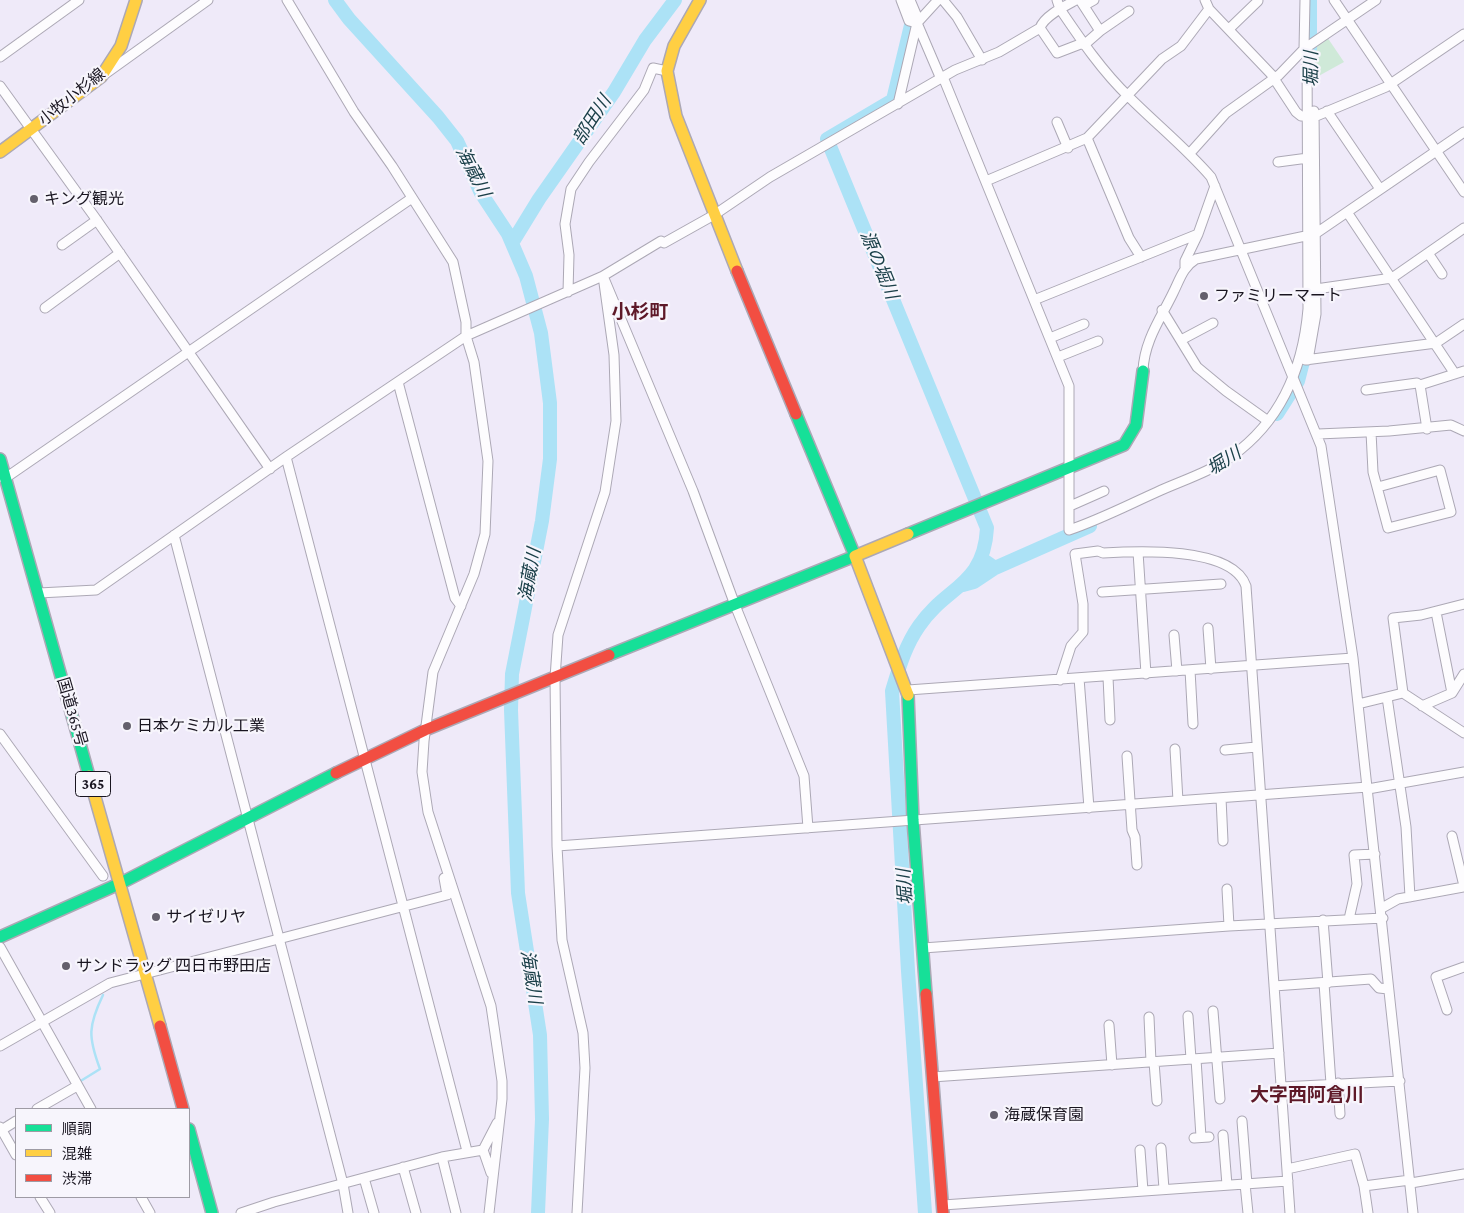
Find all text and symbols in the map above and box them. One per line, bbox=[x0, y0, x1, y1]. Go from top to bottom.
water label: 堀川 bbox=[1300, 51, 1322, 87]
street label: 小牧小杉線 bbox=[35, 64, 109, 130]
water label: 部田川 bbox=[568, 91, 616, 149]
water label: 海蔵川 bbox=[451, 143, 495, 201]
place label: キング観光 bbox=[44, 189, 124, 209]
marker: キング観光 bbox=[28, 193, 40, 205]
water label: 源の堀川 bbox=[856, 228, 902, 302]
place label: ファミリーマート bbox=[1214, 286, 1342, 306]
marker: ファミリーマート bbox=[1198, 290, 1210, 302]
district label: 小杉町 bbox=[612, 301, 668, 323]
water label: 堀川 bbox=[1203, 442, 1245, 480]
water label: 海蔵川 bbox=[515, 547, 545, 603]
street label: 国道365号 bbox=[53, 675, 91, 749]
place label: 日本ケミカル工業 bbox=[137, 716, 265, 736]
marker: 日本ケミカル工業 bbox=[121, 720, 133, 732]
road number: 365 bbox=[76, 772, 110, 796]
water label: 堀川 bbox=[893, 868, 917, 906]
place label: サイゼリヤ bbox=[166, 907, 246, 927]
marker: サイゼリヤ bbox=[150, 911, 162, 923]
water label: 海蔵川 bbox=[516, 949, 546, 1005]
place label: サンドラッグ 四日市野田店 bbox=[76, 956, 271, 976]
marker: サンドラッグ 四日市野田店 bbox=[60, 960, 72, 972]
district label: 大字西阿倉川 bbox=[1250, 1084, 1364, 1106]
place label: 海蔵保育園 bbox=[1004, 1105, 1084, 1125]
legend bbox=[15, 1108, 190, 1198]
marker: 海蔵保育園 bbox=[988, 1109, 1000, 1121]
text: 順調 bbox=[62, 1121, 92, 1137]
text: 混雑 bbox=[62, 1146, 92, 1162]
text: 渋滞 bbox=[62, 1171, 92, 1187]

